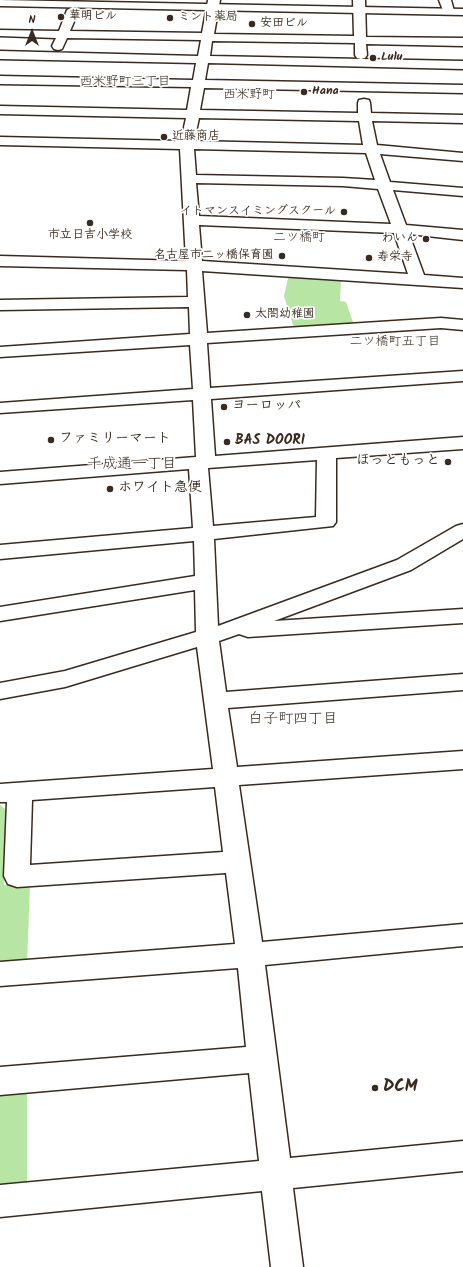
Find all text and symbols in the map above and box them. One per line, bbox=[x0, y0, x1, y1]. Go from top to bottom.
place label: 華明ビル bbox=[69, 10, 117, 24]
text: N bbox=[29, 11, 35, 29]
place label: ミント薬局 bbox=[178, 11, 238, 25]
north arrow bbox=[12, 12, 52, 52]
marker: 華明ビル bbox=[56, 12, 66, 22]
marker: ミント薬局 bbox=[165, 13, 175, 23]
place label: 安田ビル bbox=[260, 17, 308, 31]
marker: 安田ビル bbox=[247, 19, 257, 29]
place label: Lulu bbox=[381, 51, 402, 65]
marker: Lulu bbox=[368, 53, 378, 63]
district label: 西米野町三丁目 bbox=[80, 75, 170, 91]
place label: Hana bbox=[312, 85, 339, 99]
marker: Hana bbox=[299, 87, 309, 97]
district label: 西米野町 bbox=[223, 88, 275, 104]
place label: 近藤商店 bbox=[172, 130, 220, 144]
marker: 近藤商店 bbox=[159, 132, 169, 142]
place label: イトマンスイミングスクール bbox=[180, 205, 336, 219]
marker: イトマンスイミングスクール bbox=[339, 207, 349, 217]
marker: 市立日吉小学校 bbox=[85, 218, 95, 228]
place label: 市立日吉小学校 bbox=[48, 229, 132, 243]
district label: 二ツ橋町 bbox=[273, 231, 325, 247]
place label: わいん bbox=[382, 232, 418, 246]
marker: わいん bbox=[421, 234, 431, 244]
place label: 名古屋市二ッ橋保育園 bbox=[154, 249, 274, 263]
marker: 名古屋市二ッ橋保育園 bbox=[277, 251, 287, 261]
place label: 寿栄寺 bbox=[377, 251, 413, 265]
marker: 寿栄寺 bbox=[364, 253, 374, 263]
place label: 太閤幼稚園 bbox=[255, 308, 315, 322]
marker: 太閤幼稚園 bbox=[242, 310, 252, 320]
district label: 二ツ橋町五丁目 bbox=[350, 335, 440, 351]
place label: ヨーロッパ bbox=[232, 399, 301, 415]
marker: ヨーロッパ bbox=[219, 402, 229, 412]
place label: ファミリーマート bbox=[59, 432, 171, 448]
place label: BAS DOORI bbox=[235, 434, 305, 450]
marker: ファミリーマート bbox=[46, 435, 56, 445]
marker: BAS DOORI bbox=[222, 437, 232, 447]
place label: ほっともっと bbox=[356, 454, 440, 470]
district label: 千成通一丁目 bbox=[87, 456, 177, 474]
marker: ほっともっと bbox=[443, 457, 453, 467]
place label: ホワイト急便 bbox=[118, 481, 202, 497]
marker: ホワイト急便 bbox=[105, 484, 115, 494]
district label: 白子町四丁目 bbox=[248, 711, 338, 729]
place label: DCM bbox=[383, 1078, 418, 1098]
marker: DCM bbox=[370, 1083, 380, 1093]

